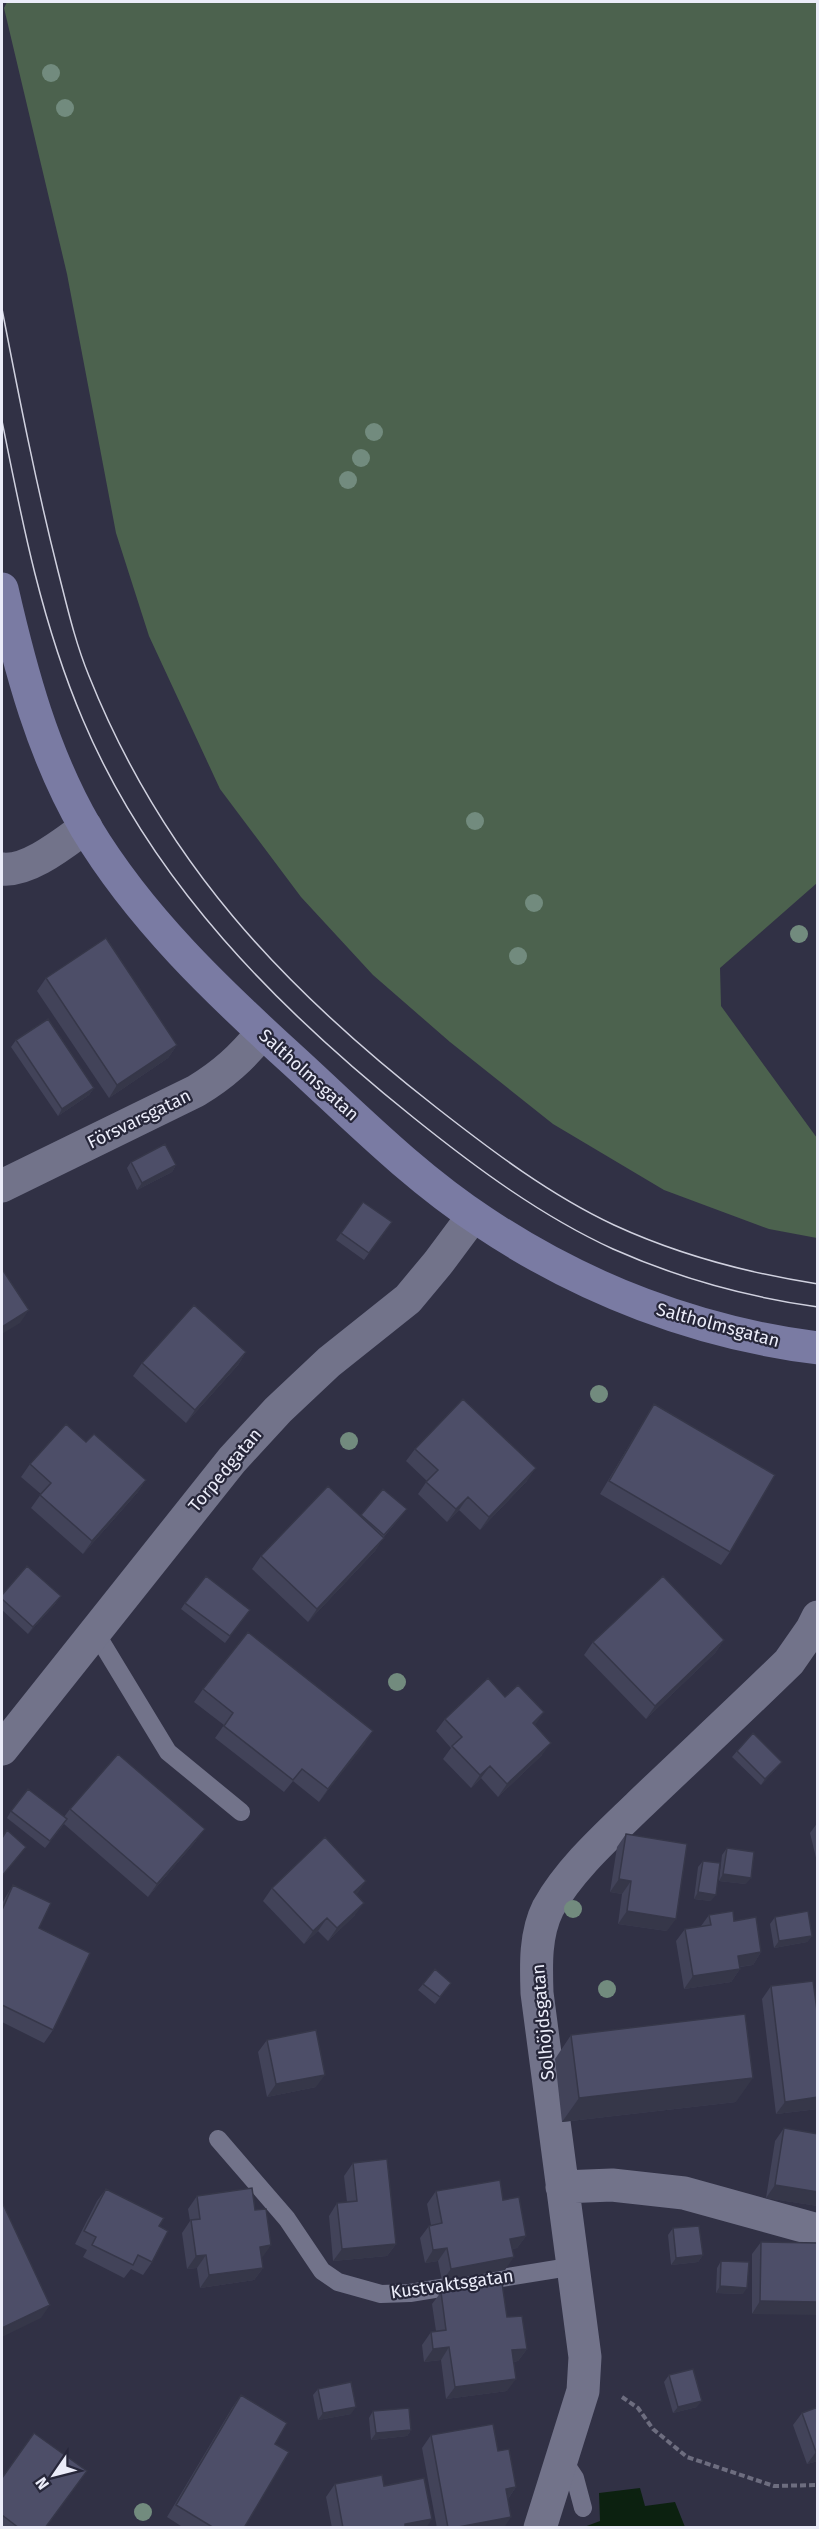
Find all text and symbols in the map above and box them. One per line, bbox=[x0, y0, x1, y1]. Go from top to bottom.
street label: Saltholmsgatan bbox=[254, 1024, 364, 1126]
street label: Försvarsgatan bbox=[84, 1084, 194, 1154]
street label: Saltholmsgatan bbox=[654, 1298, 782, 1352]
street label: Torpedgatan bbox=[184, 1424, 266, 1516]
street label: Solhöjdsgatan bbox=[527, 1963, 559, 2081]
street label: Kustvaktsgatan bbox=[389, 2264, 515, 2304]
north arrow bbox=[24, 2445, 84, 2505]
text: N bbox=[31, 2474, 53, 2493]

